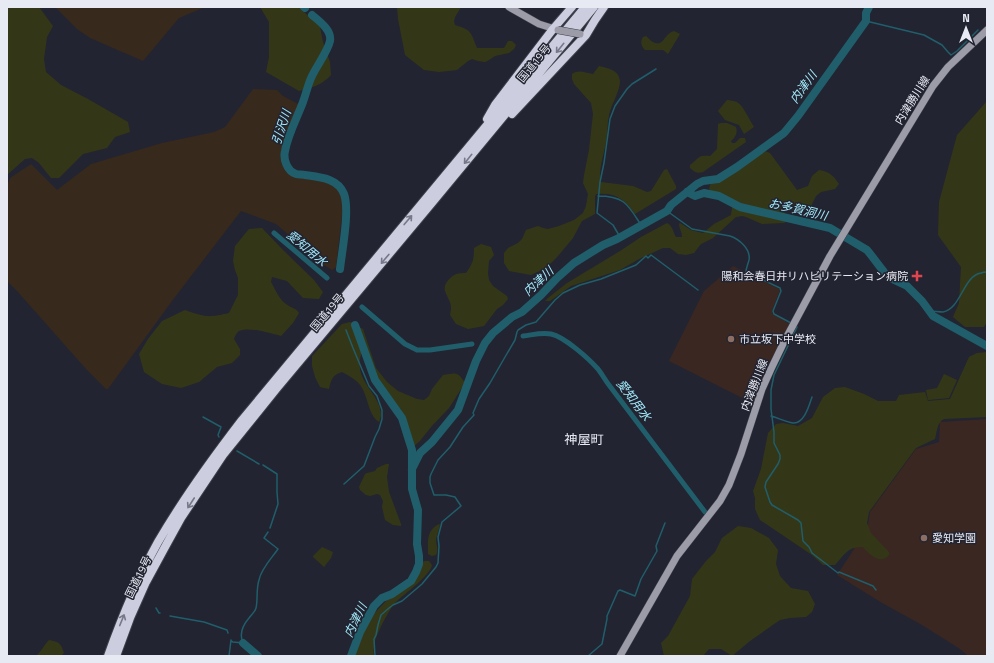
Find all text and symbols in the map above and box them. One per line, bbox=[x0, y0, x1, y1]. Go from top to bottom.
north arrow bbox=[946, 8, 986, 48]
text: N bbox=[962, 10, 970, 26]
street label: 国道19号 bbox=[514, 40, 554, 86]
one-way arrow bbox=[556, 43, 565, 53]
water label: 内津川 bbox=[785, 65, 822, 107]
street label: 内津勝川線 bbox=[891, 72, 933, 128]
water label: 引沢川 bbox=[266, 105, 296, 147]
one-way arrow bbox=[464, 154, 473, 164]
water label: お多賀洞川 bbox=[767, 193, 831, 225]
one-way arrow bbox=[404, 214, 412, 225]
water label: 愛知用水 bbox=[283, 225, 333, 272]
one-way arrow bbox=[381, 254, 390, 264]
water label: 内津川 bbox=[518, 260, 559, 300]
place label: 陽和会春日井リハビリテーション病院 bbox=[721, 268, 908, 284]
marker: 陽和会春日井リハビリテーション病院 bbox=[911, 270, 923, 282]
street label: 国道19号 bbox=[306, 289, 348, 335]
place label: 市立坂下中学校 bbox=[739, 331, 816, 347]
marker: 市立坂下中学校 bbox=[726, 334, 736, 344]
street label: 内津勝川線 bbox=[737, 356, 771, 414]
water label: 愛知用水 bbox=[612, 375, 657, 426]
district label: 神屋町 bbox=[564, 429, 604, 449]
one-way arrow bbox=[187, 497, 195, 508]
place label: 愛知学園 bbox=[932, 530, 976, 546]
marker: 愛知学園 bbox=[919, 533, 929, 543]
street label: 国道19号 bbox=[121, 553, 155, 601]
water label: 内津川 bbox=[339, 598, 372, 640]
one-way arrow bbox=[119, 614, 127, 626]

